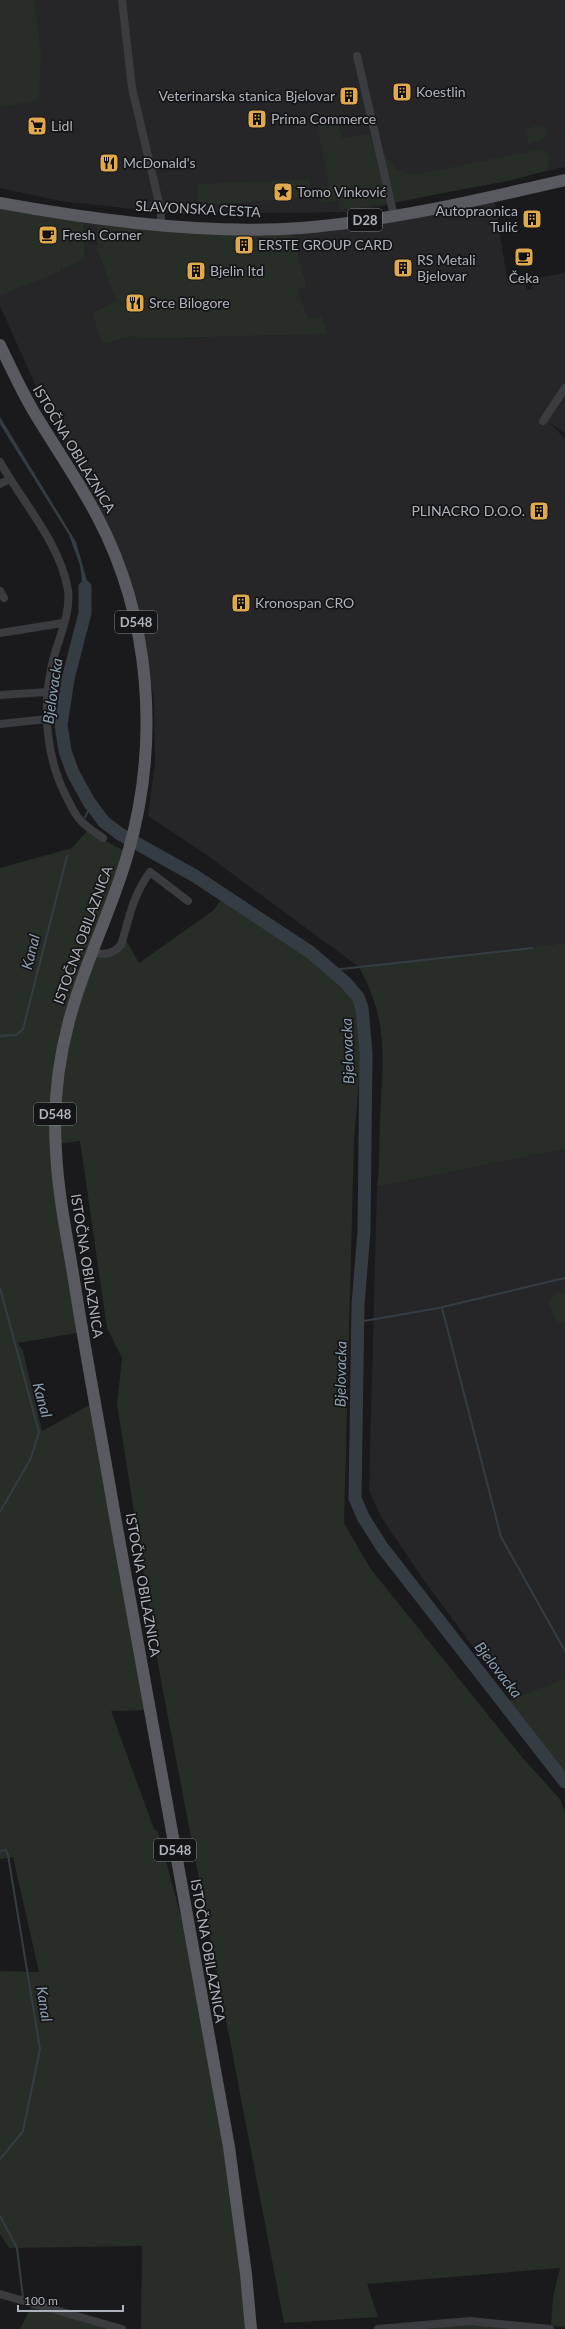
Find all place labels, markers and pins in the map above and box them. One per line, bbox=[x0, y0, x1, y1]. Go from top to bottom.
building icon: Koestlin bbox=[391, 81, 413, 103]
place label: Koestlin bbox=[416, 83, 466, 100]
building icon: Veterinarska stanica Bjelovar bbox=[338, 85, 360, 107]
place label: Veterinarska stanica Bjelovar bbox=[159, 87, 335, 104]
building icon: Prima Commerce bbox=[246, 108, 268, 130]
place label: Prima Commerce bbox=[271, 110, 376, 127]
supermarket icon: Lidl bbox=[26, 115, 48, 137]
place label: Lidl bbox=[51, 117, 73, 134]
restaurant icon: McDonald's bbox=[98, 152, 120, 174]
place label: McDonald's bbox=[123, 154, 196, 171]
place icon: Tomo Vinković bbox=[272, 181, 294, 203]
place label: Tomo Vinković bbox=[297, 183, 387, 200]
place label: Autopraonica Tulić bbox=[435, 202, 518, 235]
building icon: Autopraonica Tulić bbox=[521, 208, 543, 230]
cafe icon: Fresh Corner bbox=[37, 224, 59, 246]
place label: Fresh Corner bbox=[62, 226, 142, 243]
building icon: ERSTE GROUP CARD bbox=[233, 234, 255, 256]
place label: ERSTE GROUP CARD bbox=[258, 236, 393, 253]
cafe icon: Čeka bbox=[513, 246, 535, 268]
place label: RS Metali Bjelovar bbox=[417, 251, 476, 284]
building icon: RS Metali Bjelovar bbox=[392, 257, 414, 279]
building icon: Bjelin ltd bbox=[185, 260, 207, 282]
place label: Bjelin ltd bbox=[210, 262, 264, 279]
place label: Čeka bbox=[509, 269, 539, 286]
restaurant icon: Srce Bilogore bbox=[124, 292, 146, 314]
place label: Srce Bilogore bbox=[149, 294, 230, 311]
building icon: PLINACRO D.O.O. bbox=[528, 500, 550, 522]
place label: PLINACRO D.O.O. bbox=[411, 502, 525, 519]
building icon: Kronospan CRO bbox=[230, 592, 252, 614]
place label: Kronospan CRO bbox=[255, 594, 354, 611]

